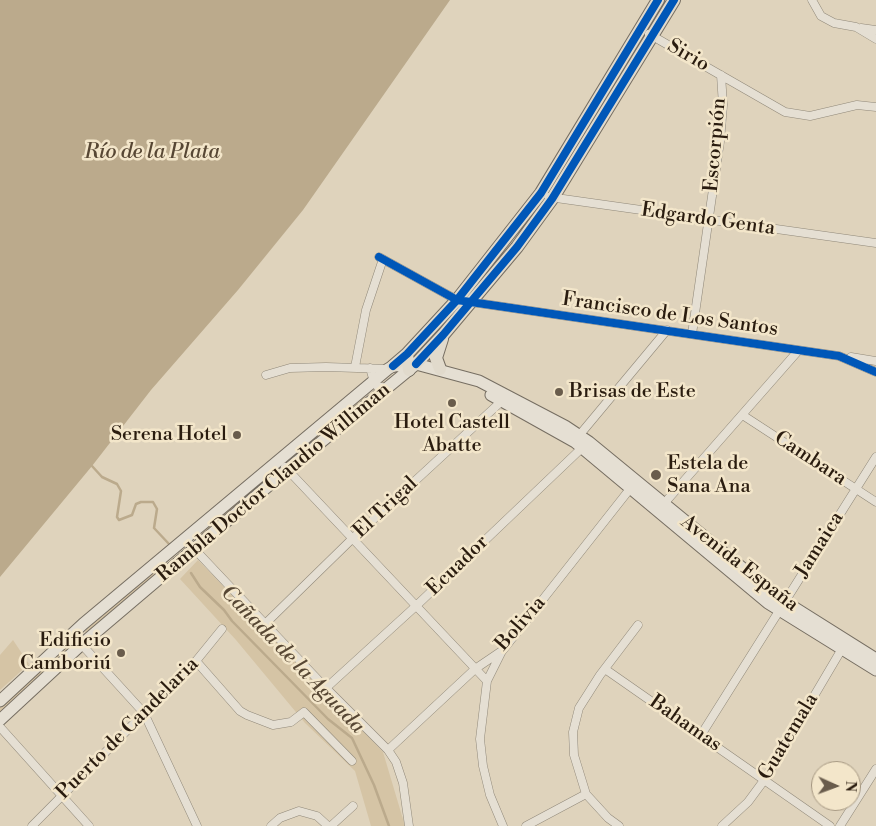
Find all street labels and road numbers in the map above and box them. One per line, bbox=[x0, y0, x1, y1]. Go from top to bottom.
street label: Sirio bbox=[663, 34, 713, 78]
street label: Escorpión bbox=[700, 97, 732, 193]
street label: Edgardo Genta bbox=[639, 199, 777, 241]
street label: Francisco de Los Santos bbox=[561, 288, 779, 342]
street label: Rambla Doctor Claudio Williman bbox=[152, 378, 396, 588]
street label: Cambara bbox=[769, 427, 851, 491]
street label: El Trigal bbox=[349, 472, 423, 544]
street label: Jamaica bbox=[790, 508, 850, 582]
street label: Avenida España bbox=[675, 511, 803, 617]
street label: Ecuador bbox=[422, 531, 494, 601]
street label: Bolivia bbox=[491, 592, 551, 656]
street label: Puerto de Candelaria bbox=[52, 653, 204, 805]
street label: Guatemala bbox=[754, 689, 824, 785]
street label: Bahamas bbox=[644, 690, 726, 758]

